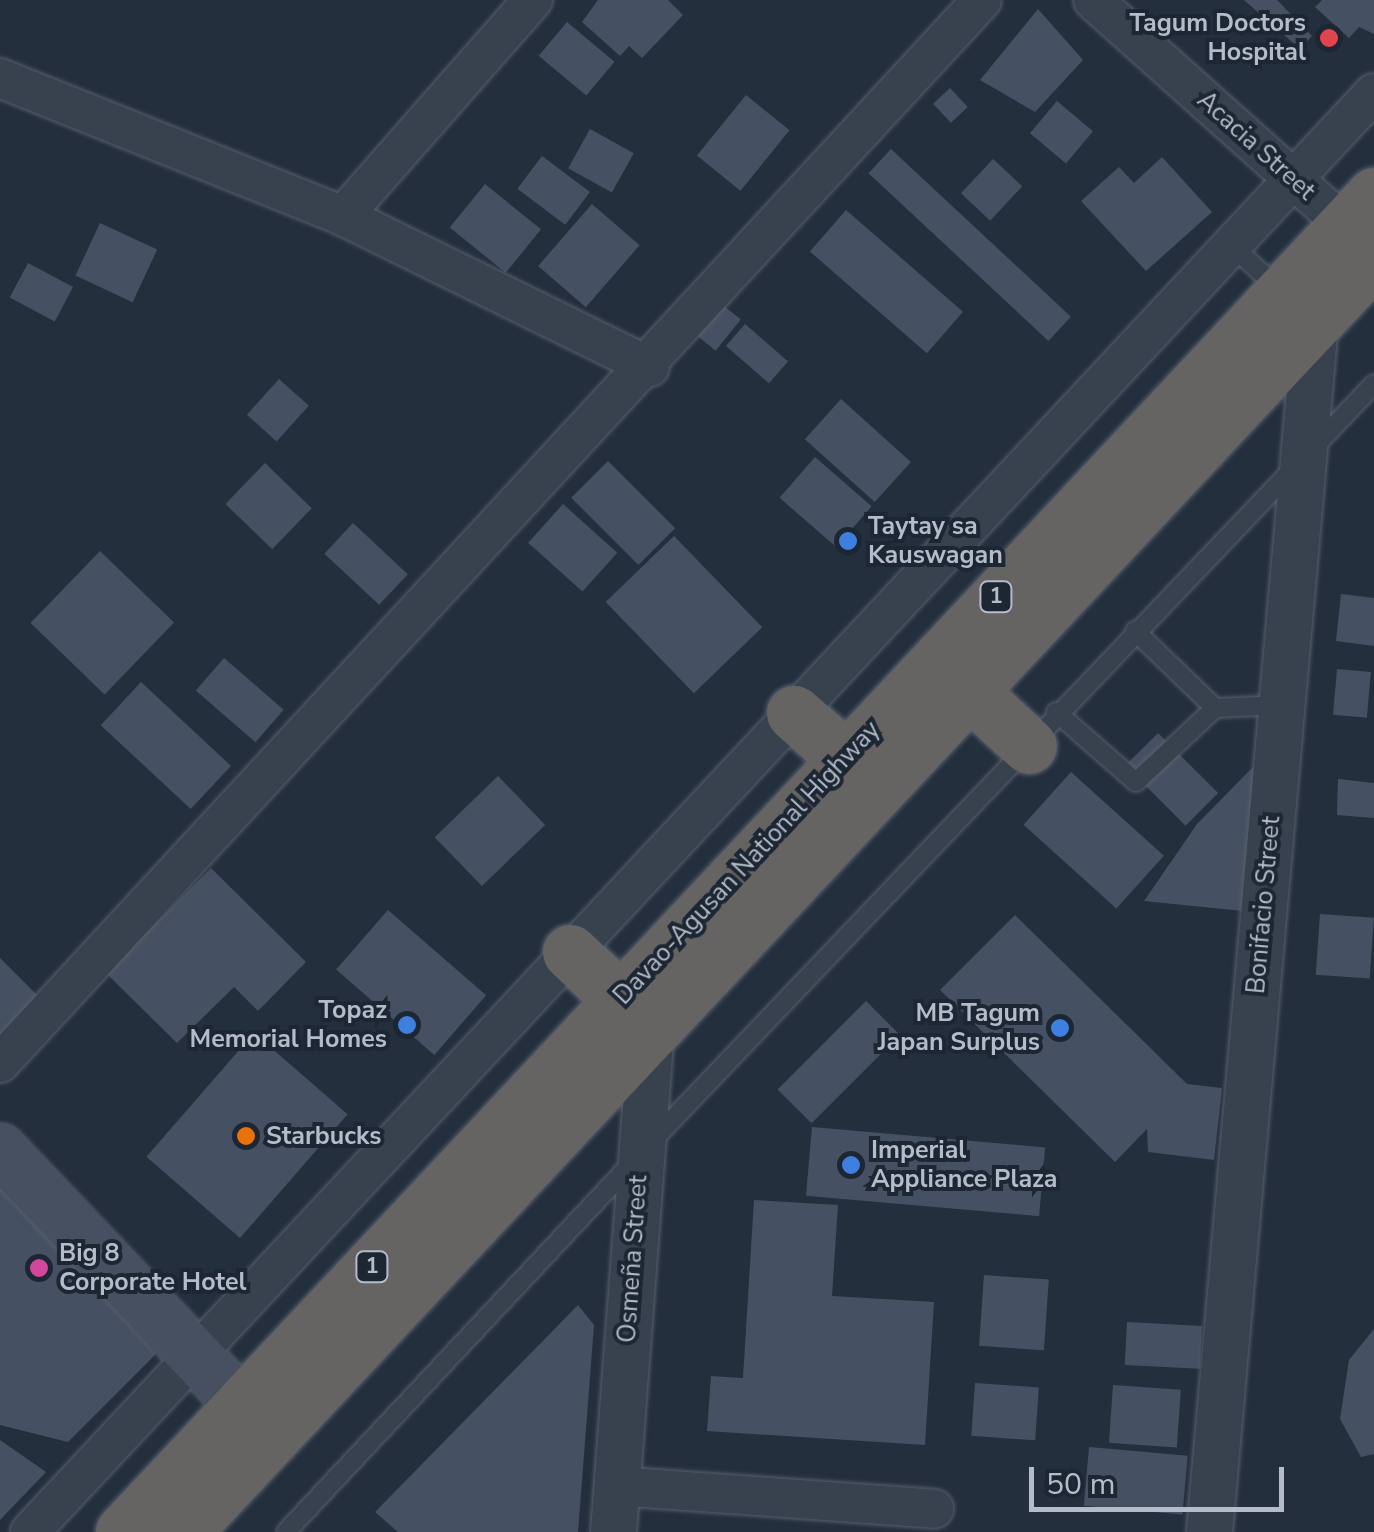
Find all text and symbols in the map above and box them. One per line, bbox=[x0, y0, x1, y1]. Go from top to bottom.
place label: Tagum Doctors Hospital bbox=[1129, 9, 1306, 68]
marker: Tagum Doctors Hospital bbox=[1316, 25, 1342, 51]
street label: Acacia Street bbox=[1191, 85, 1321, 207]
place label: Taytay sa Kauswagan bbox=[868, 512, 1003, 571]
marker: Taytay sa Kauswagan bbox=[837, 530, 859, 552]
road number: 1 bbox=[978, 580, 1014, 614]
street label: Davao-Agusan National Highway bbox=[608, 715, 886, 1011]
street label: Bonifacio Street bbox=[1241, 815, 1287, 995]
place label: Topaz Memorial Homes bbox=[189, 996, 387, 1055]
place label: MB Tagum Japan Surplus bbox=[878, 999, 1040, 1058]
marker: Topaz Memorial Homes bbox=[396, 1014, 418, 1036]
marker: MB Tagum Japan Surplus bbox=[1049, 1017, 1071, 1039]
place label: Starbucks bbox=[266, 1121, 381, 1151]
marker: Starbucks bbox=[235, 1125, 257, 1147]
place label: Imperial Appliance Plaza bbox=[871, 1136, 1057, 1195]
marker: Imperial Appliance Plaza bbox=[840, 1154, 862, 1176]
street label: Osmeña Street bbox=[612, 1174, 654, 1344]
place label: Big 8 Corporate Hotel bbox=[59, 1239, 246, 1298]
road number: 1 bbox=[354, 1250, 390, 1284]
marker: Big 8 Corporate Hotel bbox=[28, 1257, 50, 1279]
scale bar bbox=[1034, 1447, 1289, 1509]
text: 50 m bbox=[1046, 1464, 1115, 1505]

